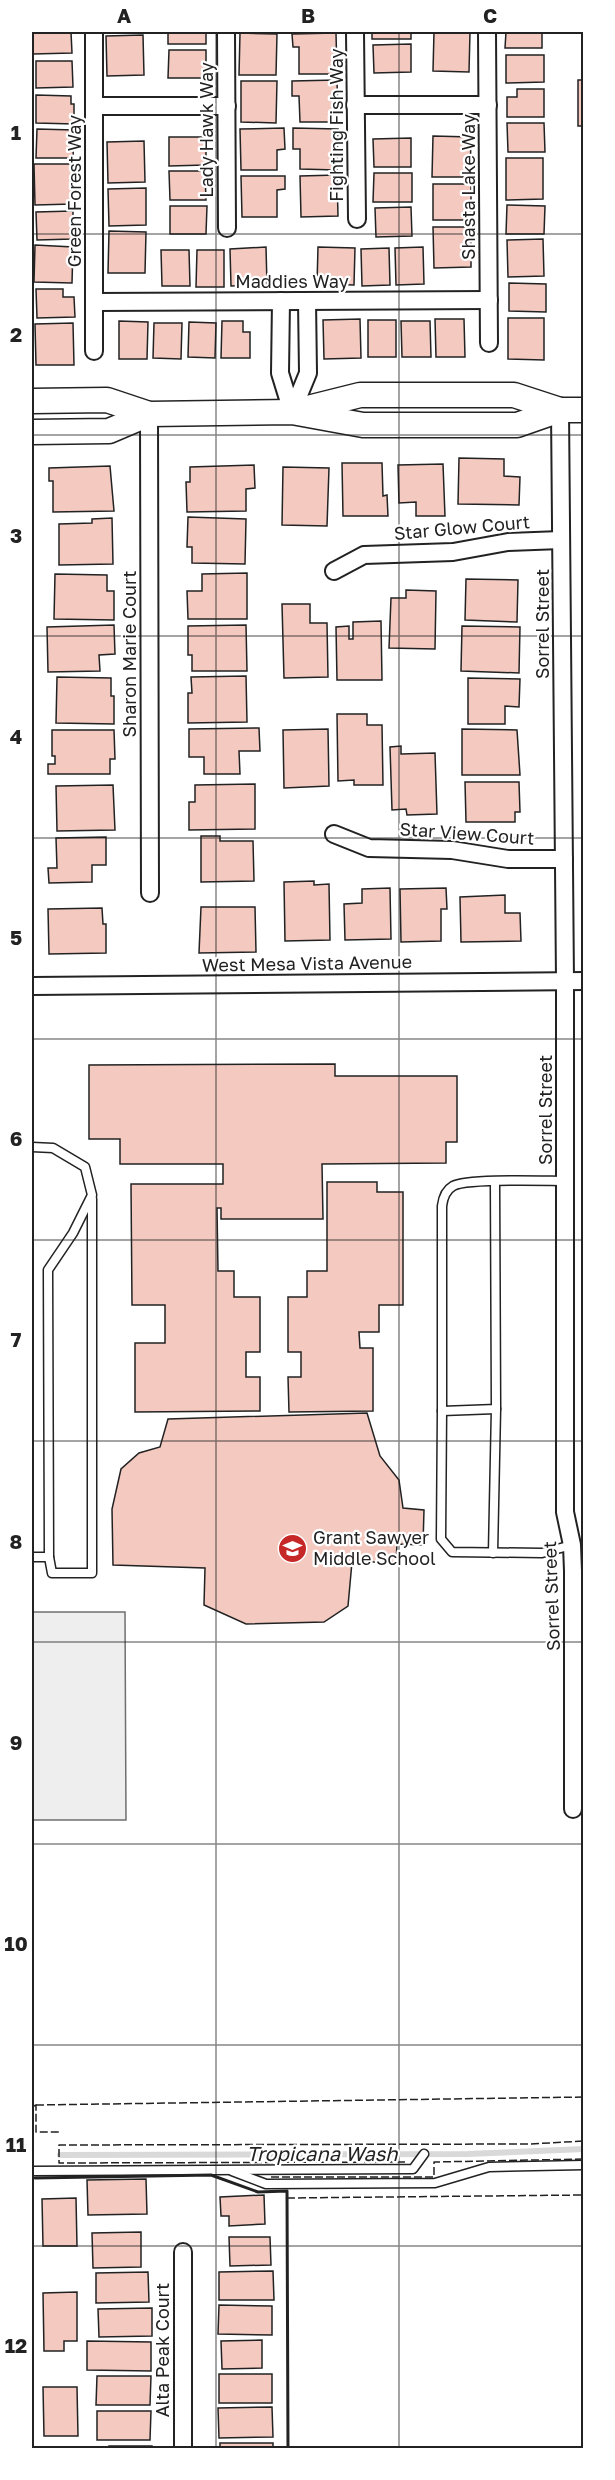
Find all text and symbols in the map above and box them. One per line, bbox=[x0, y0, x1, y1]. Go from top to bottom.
text: A bbox=[117, 3, 131, 27]
text: B bbox=[301, 3, 315, 27]
text: C bbox=[483, 3, 497, 27]
street label: Fighting Fish Way bbox=[325, 48, 347, 202]
street label: Lady Hawk Way bbox=[195, 62, 217, 198]
street label: Shasta Lake Way bbox=[457, 114, 479, 260]
street label: Green Forest Way bbox=[63, 115, 85, 267]
text: 1 bbox=[11, 120, 21, 144]
street label: Maddies Way bbox=[235, 270, 349, 292]
text: 2 bbox=[10, 322, 22, 346]
street label: Star Glow Court bbox=[393, 510, 531, 544]
text: 3 bbox=[10, 523, 22, 547]
street label: Sorrel Street bbox=[531, 569, 553, 679]
street label: Sharon Marie Court bbox=[118, 571, 140, 737]
text: 4 bbox=[10, 724, 22, 748]
street label: Star View Court bbox=[399, 817, 535, 849]
text: 5 bbox=[10, 925, 22, 949]
street label: West Mesa Vista Avenue bbox=[202, 950, 412, 976]
street label: Sorrel Street bbox=[534, 1055, 556, 1165]
text: 6 bbox=[10, 1126, 22, 1150]
text: 7 bbox=[11, 1327, 22, 1351]
place label: Grant Sawyer Middle School bbox=[313, 1526, 436, 1569]
text: 8 bbox=[10, 1529, 22, 1553]
school or university icon: Grant Sawyer Middle School bbox=[276, 1532, 308, 1564]
street label: Sorrel Street bbox=[538, 1541, 564, 1651]
text: 9 bbox=[10, 1730, 22, 1754]
text: 10 bbox=[4, 1931, 28, 1955]
text: 11 bbox=[6, 2132, 26, 2156]
water label: Tropicana Wash bbox=[246, 2141, 398, 2165]
street label: Alta Peak Court bbox=[151, 2283, 173, 2417]
text: 12 bbox=[5, 2333, 27, 2357]

